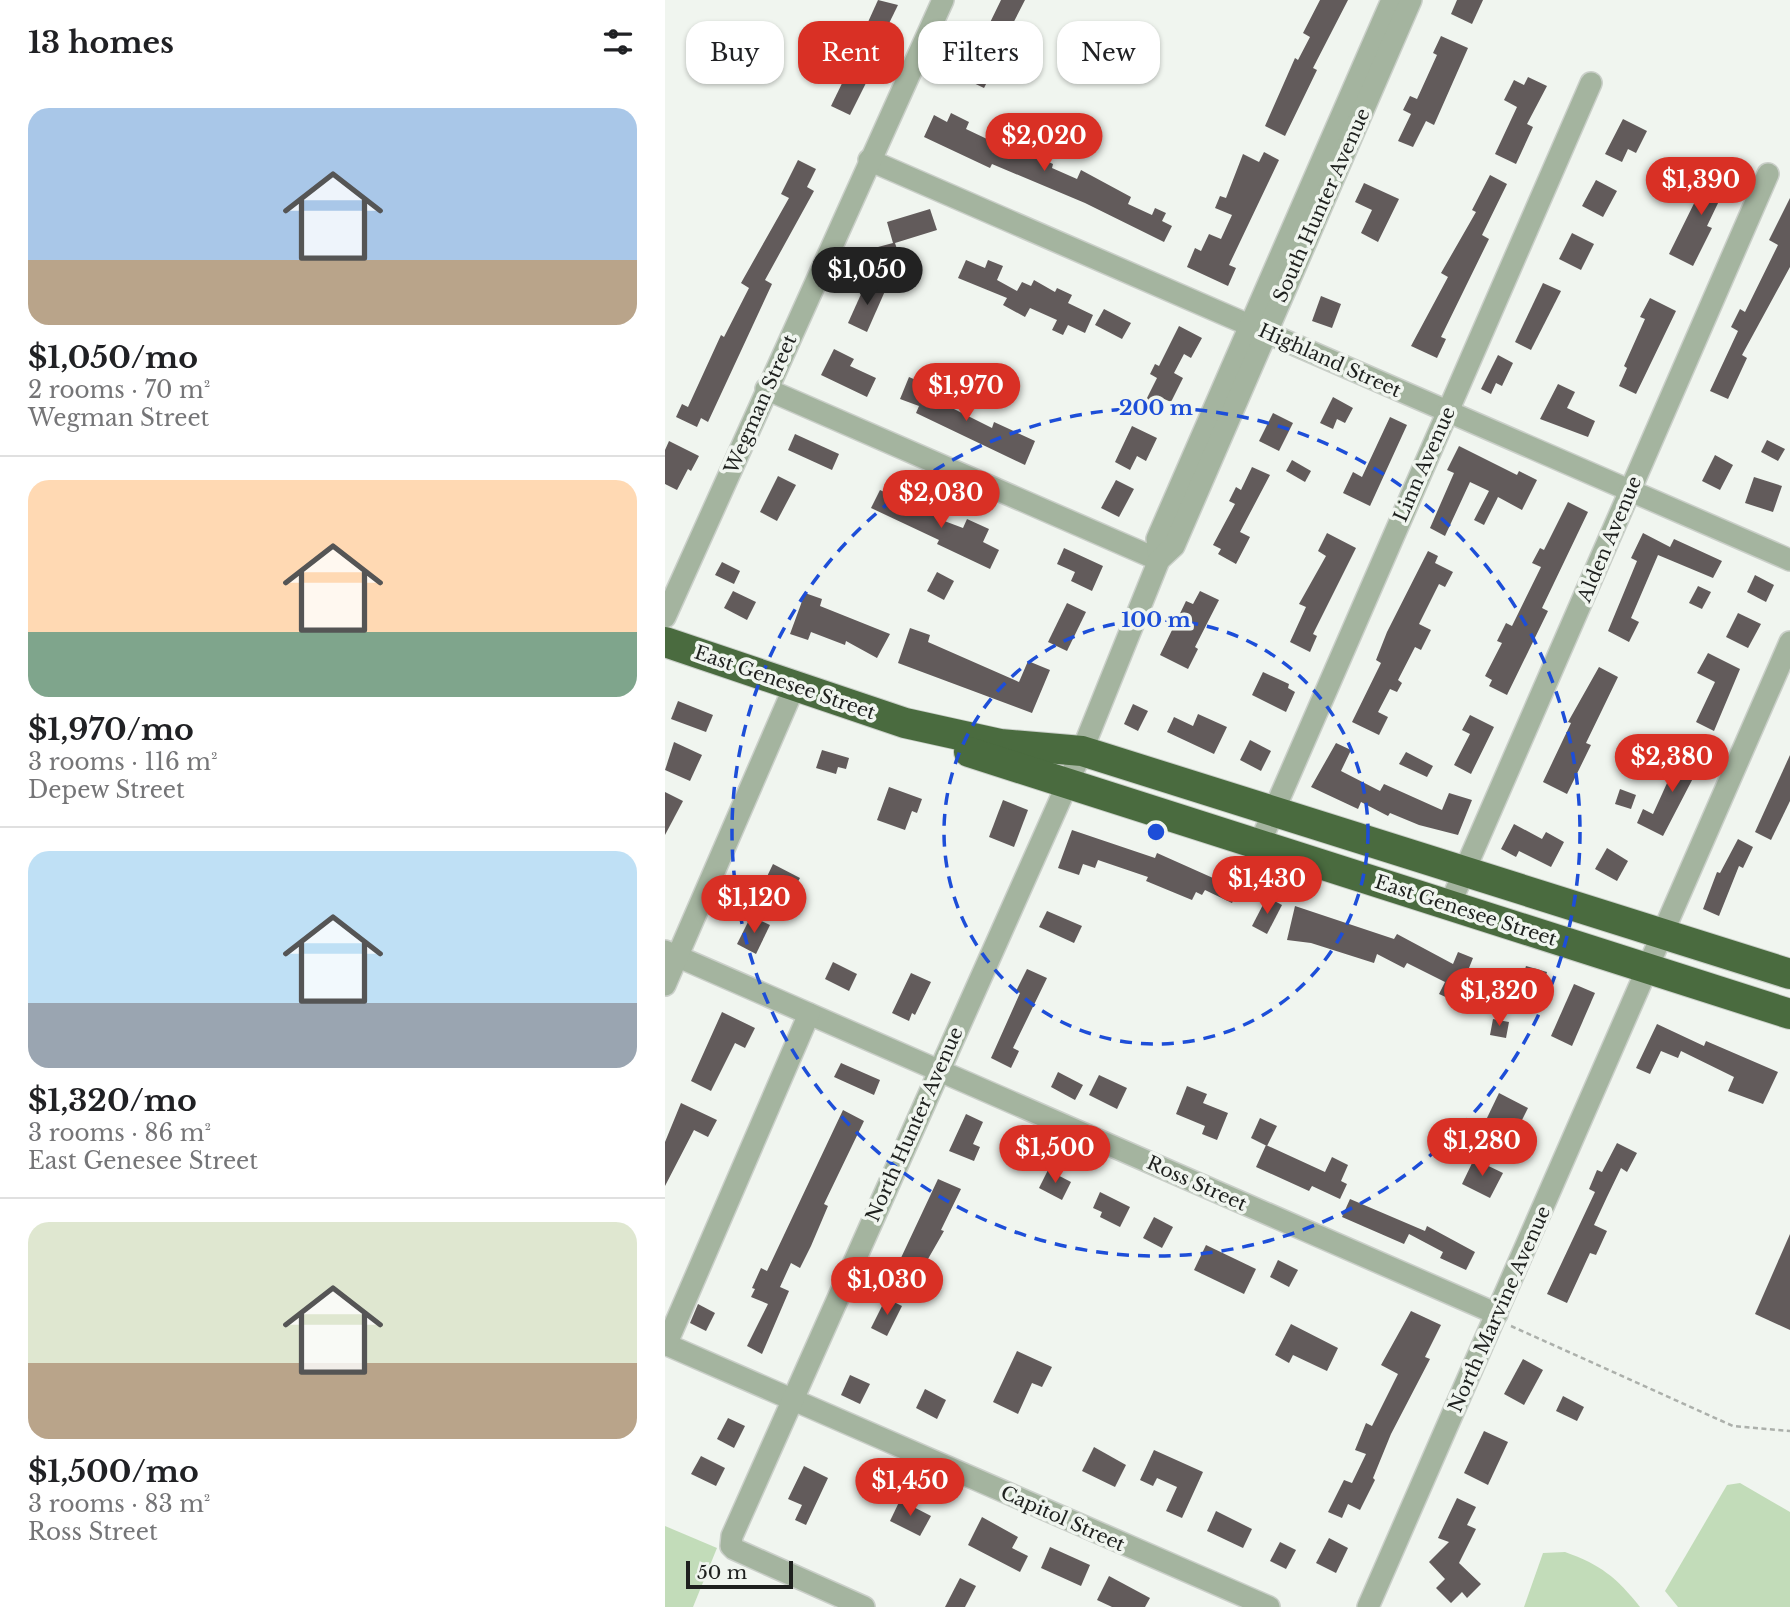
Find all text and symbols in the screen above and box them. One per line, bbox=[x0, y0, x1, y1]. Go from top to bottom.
chip: Buy bbox=[686, 21, 784, 84]
chip: Rent bbox=[798, 21, 904, 84]
chip: Filters bbox=[918, 21, 1043, 84]
chip: New bbox=[1057, 21, 1160, 84]
icon: filters bbox=[599, 23, 637, 61]
text: 13 homes bbox=[28, 24, 174, 61]
street label: South Hunter Avenue bbox=[1268, 105, 1375, 306]
pin: $2,020 bbox=[987, 114, 1101, 173]
text: $2,020 bbox=[1001, 122, 1087, 150]
icon: home bbox=[270, 153, 396, 279]
pin: $1,390 bbox=[1644, 158, 1758, 217]
text: $1,390 bbox=[1662, 166, 1740, 194]
pin: $1,050 bbox=[810, 247, 924, 307]
text: $1,050 bbox=[828, 256, 906, 284]
street label: Highland Street bbox=[1255, 319, 1405, 403]
street label: Wegman Street bbox=[719, 330, 802, 478]
text: $1,050/mo bbox=[28, 339, 198, 376]
pin: $1,970 bbox=[909, 364, 1023, 423]
text: $1,970 bbox=[928, 372, 1004, 400]
text: 2 rooms · 70 m² bbox=[28, 376, 210, 404]
text: 200 m bbox=[1119, 395, 1193, 421]
street label: Linn Avenue bbox=[1389, 403, 1460, 525]
text: Wegman Street bbox=[28, 404, 209, 432]
pin: $2,030 bbox=[884, 470, 998, 530]
street label: Alden Avenue bbox=[1572, 473, 1646, 607]
text: $2,030 bbox=[899, 479, 983, 507]
icon: home bbox=[270, 525, 396, 651]
text: 100 m bbox=[1121, 607, 1191, 633]
street label: East Genesee Street bbox=[691, 641, 879, 725]
text: $1,970/mo bbox=[28, 711, 194, 748]
pin: $2,380 bbox=[1615, 734, 1729, 794]
text: $2,380 bbox=[1631, 743, 1713, 771]
text: 3 rooms · 116 m² bbox=[28, 748, 218, 776]
text: Depew Street bbox=[28, 776, 185, 804]
centre of rings bbox=[1144, 820, 1168, 844]
pin: $1,430 bbox=[1210, 856, 1324, 916]
text: $1,430 bbox=[1228, 865, 1306, 893]
street label: East Genesee Street bbox=[1372, 870, 1561, 951]
pin: $1,120 bbox=[697, 876, 811, 935]
text: $1,120 bbox=[717, 884, 791, 912]
icon: home bbox=[270, 896, 396, 1022]
pin: $1,320 bbox=[1442, 968, 1556, 1028]
text: $1,320 bbox=[1460, 977, 1538, 1005]
street label: North Hunter Avenue bbox=[861, 1023, 968, 1225]
text: $1,320/mo bbox=[28, 1082, 197, 1119]
pin: $1,280 bbox=[1425, 1118, 1539, 1178]
text: 3 rooms · 86 m² bbox=[28, 1119, 211, 1147]
pin: $1,500 bbox=[998, 1126, 1112, 1185]
text: $1,280 bbox=[1443, 1127, 1521, 1155]
text: $1,500 bbox=[1015, 1134, 1095, 1162]
text: East Genesee Street bbox=[28, 1147, 258, 1175]
street label: Ross Street bbox=[1143, 1151, 1251, 1216]
street label: North Marvine Avenue bbox=[1444, 1203, 1555, 1416]
pin: $1,030 bbox=[830, 1258, 944, 1317]
text: $1,030 bbox=[847, 1266, 927, 1294]
icon: home bbox=[270, 1267, 396, 1393]
text: $1,500/mo bbox=[28, 1453, 199, 1490]
pin: $1,450 bbox=[853, 1458, 967, 1518]
text: $1,450 bbox=[871, 1467, 949, 1495]
street label: Capitol Street bbox=[997, 1481, 1129, 1556]
text: 3 rooms · 83 m² bbox=[28, 1490, 210, 1518]
text: Ross Street bbox=[28, 1518, 158, 1546]
scale bar bbox=[686, 1558, 793, 1590]
text: 50 m bbox=[697, 1561, 747, 1584]

